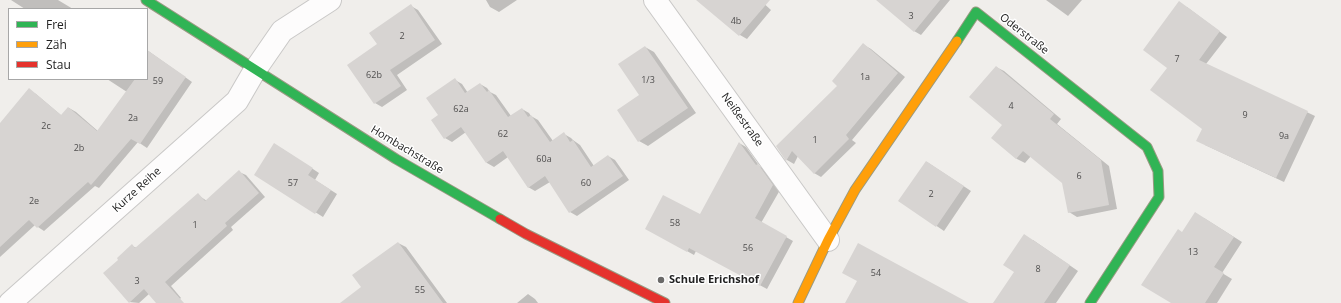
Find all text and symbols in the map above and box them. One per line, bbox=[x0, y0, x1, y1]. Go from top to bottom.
legend bbox=[8, 8, 148, 80]
house number: 3 bbox=[908, 11, 914, 21]
street label: Oderstraße bbox=[997, 11, 1051, 57]
text: Frei bbox=[46, 16, 67, 33]
house number: 4b bbox=[731, 16, 741, 26]
house number: 2 bbox=[399, 31, 405, 41]
text: Zäh bbox=[46, 36, 67, 53]
house number: 7 bbox=[1174, 54, 1180, 64]
text: Stau bbox=[46, 56, 71, 73]
house number: 62b bbox=[366, 70, 382, 80]
house number: 1a bbox=[860, 72, 870, 82]
house number: 1/3 bbox=[641, 75, 655, 85]
house number: 59 bbox=[153, 76, 163, 86]
street label: Neißestraße bbox=[718, 91, 766, 149]
house number: 4 bbox=[1008, 101, 1014, 111]
house number: 62a bbox=[453, 104, 469, 114]
house number: 9 bbox=[1242, 110, 1248, 120]
house number: 2a bbox=[128, 113, 138, 123]
house number: 2c bbox=[41, 121, 51, 131]
street label: Hombachstraße bbox=[368, 123, 446, 177]
house number: 62 bbox=[498, 129, 508, 139]
house number: 9a bbox=[1279, 131, 1289, 141]
house number: 1 bbox=[812, 135, 818, 145]
house number: 2b bbox=[74, 143, 84, 153]
house number: 60a bbox=[536, 154, 552, 164]
street label: Kurze Reihe bbox=[110, 165, 164, 215]
house number: 6 bbox=[1076, 171, 1082, 181]
house number: 57 bbox=[288, 178, 298, 188]
house number: 60 bbox=[581, 178, 591, 188]
house number: 2 bbox=[928, 189, 934, 199]
house number: 2e bbox=[29, 196, 39, 206]
house number: 58 bbox=[670, 218, 680, 228]
house number: 1 bbox=[192, 220, 198, 230]
house number: 56 bbox=[743, 243, 753, 253]
house number: 13 bbox=[1188, 247, 1198, 257]
house number: 8 bbox=[1035, 264, 1041, 274]
house number: 54 bbox=[871, 268, 881, 278]
place label: Schule Erichshof bbox=[669, 273, 759, 287]
marker: Schule Erichshof bbox=[656, 275, 666, 285]
house number: 3 bbox=[134, 276, 140, 286]
house number: 55 bbox=[415, 285, 425, 295]

